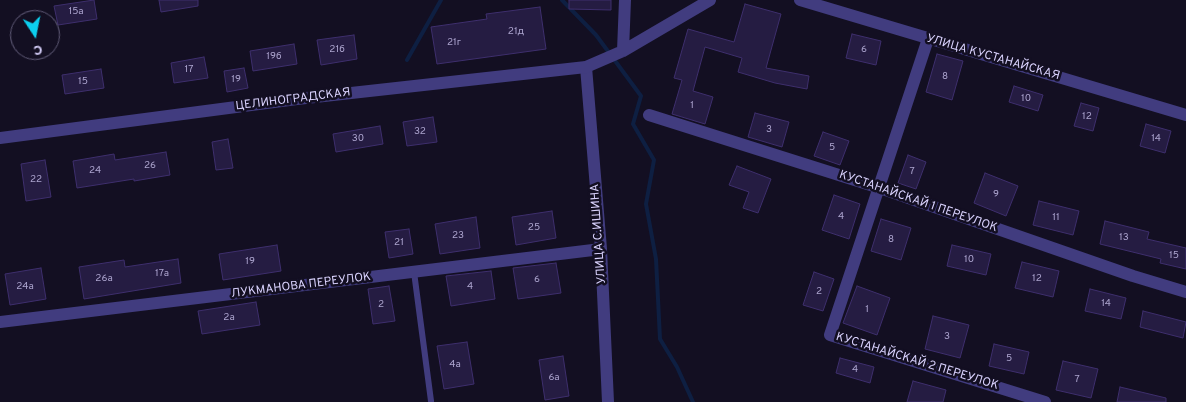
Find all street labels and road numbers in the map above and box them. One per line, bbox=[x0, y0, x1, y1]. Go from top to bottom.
street label: УЛИЦА КУСТАНАЙСКАЯ bbox=[925, 32, 1061, 84]
street label: ЦЕЛИНОГРАДСКАЯ bbox=[235, 86, 351, 114]
street label: КУСТАНАЙСКАЙ 1 ПЕРЕУЛОК bbox=[837, 168, 999, 236]
street label: УЛИЦА С.ИШИНА bbox=[588, 183, 610, 285]
street label: ЛУКМАНОВА ПЕРЕУЛОК bbox=[230, 270, 372, 302]
street label: КУСТАНАЙСКАЙ 2 ПЕРЕУЛОК bbox=[834, 330, 1000, 394]

